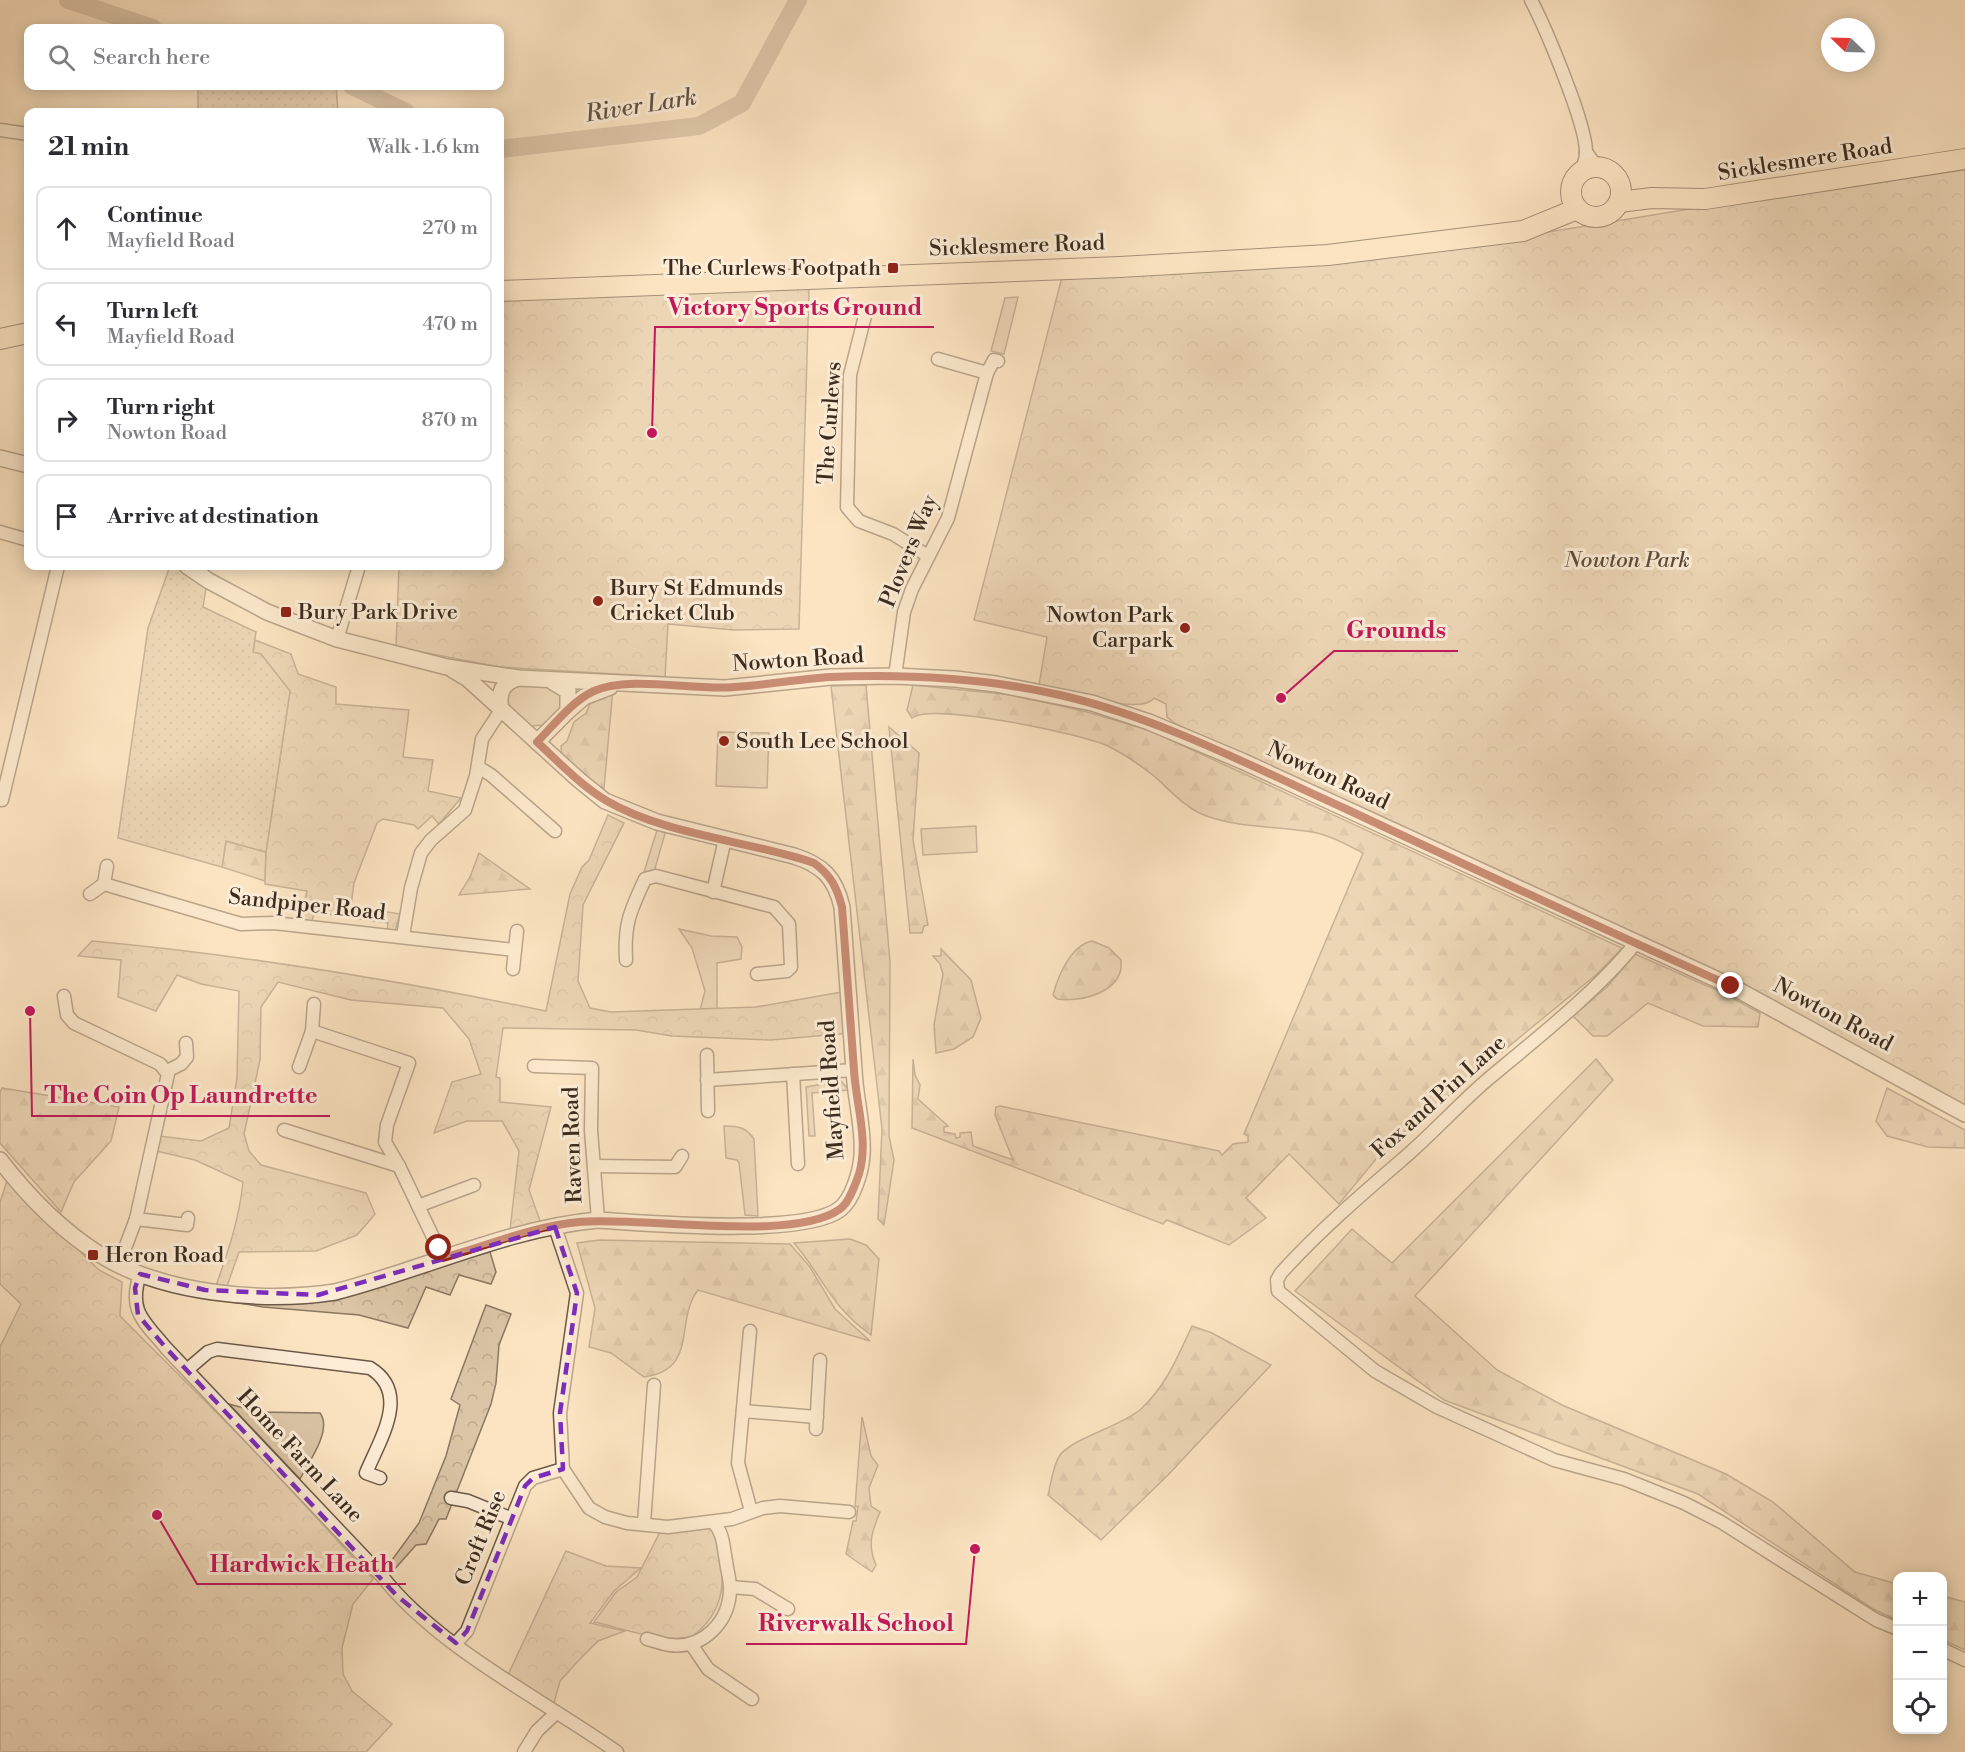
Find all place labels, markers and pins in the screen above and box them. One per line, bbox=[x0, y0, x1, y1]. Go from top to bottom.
place label: The Curlews Footpath bbox=[663, 255, 881, 282]
marker: The Curlews Footpath bbox=[886, 261, 900, 275]
callout: Victory Sports Ground bbox=[655, 285, 934, 327]
place label: Bury St Edmunds Cricket Club bbox=[609, 575, 783, 627]
marker: Bury St Edmunds Cricket Club bbox=[591, 594, 605, 608]
place label: Bury Park Drive bbox=[297, 599, 458, 626]
place label: Nowton Park Carpark bbox=[1046, 602, 1175, 654]
marker: Bury Park Drive bbox=[279, 605, 293, 619]
callout: Grounds bbox=[1334, 609, 1458, 651]
marker: Nowton Park Carpark bbox=[1178, 621, 1192, 635]
place label: South Lee School bbox=[736, 728, 909, 755]
marker: South Lee School bbox=[717, 734, 731, 748]
callout: The Coin Op Laundrette bbox=[32, 1074, 330, 1116]
place label: Heron Road bbox=[105, 1242, 225, 1269]
marker: Heron Road bbox=[86, 1248, 100, 1262]
callout: Hardwick Heath bbox=[197, 1542, 406, 1584]
callout: Riverwalk School bbox=[746, 1602, 966, 1644]

